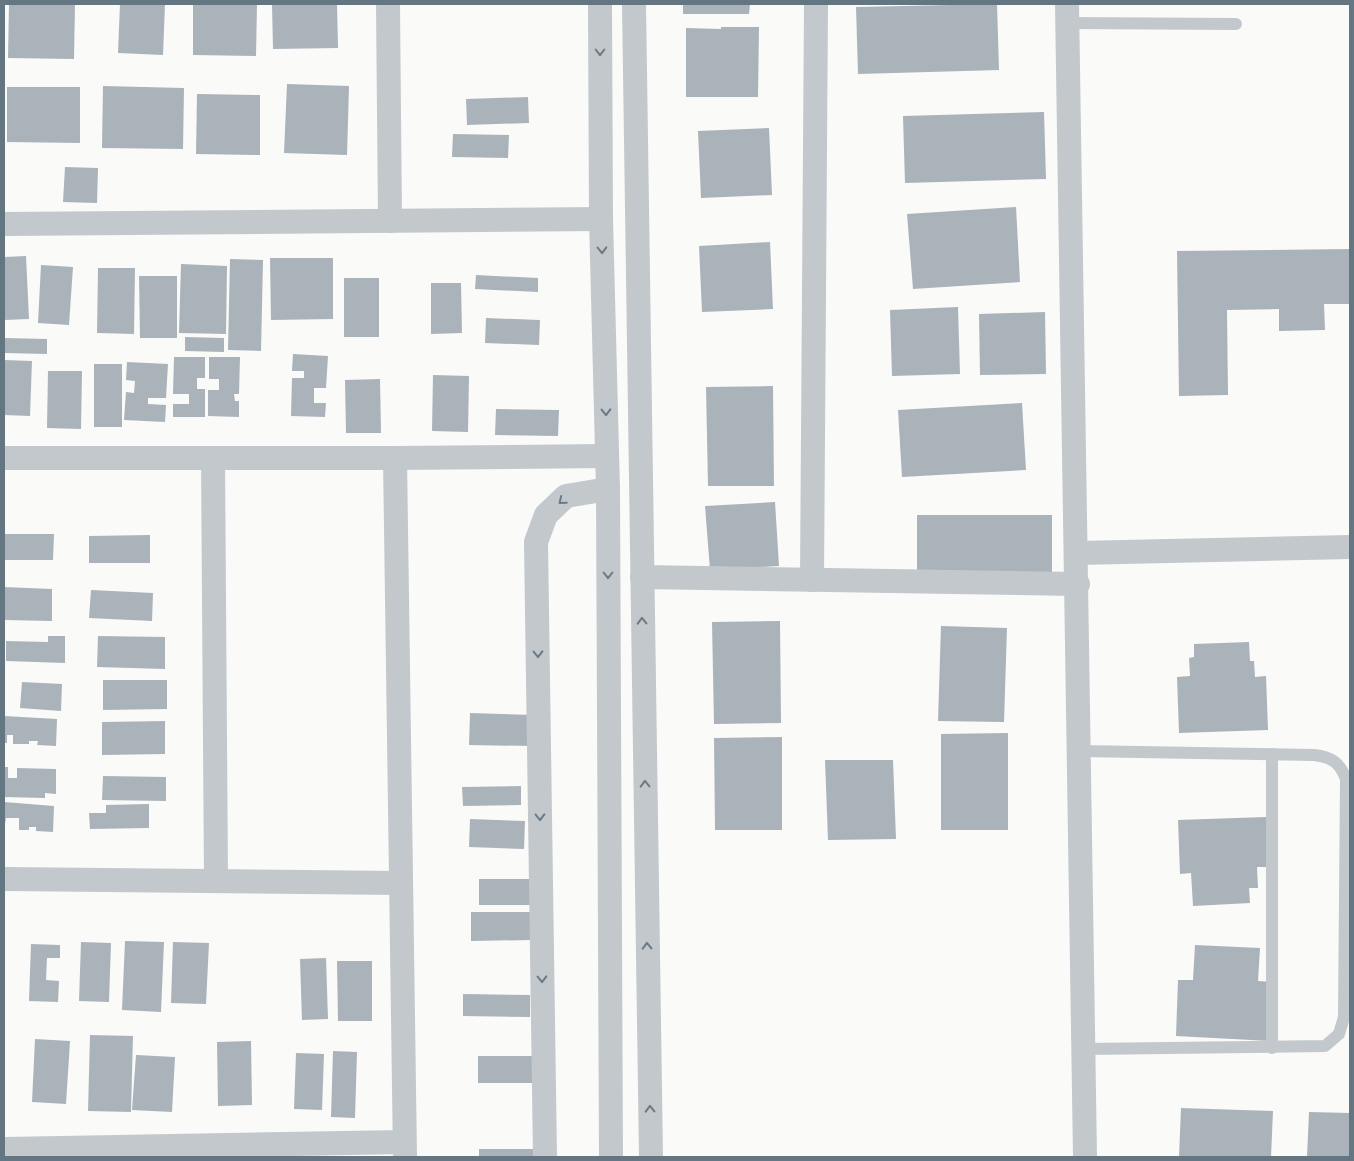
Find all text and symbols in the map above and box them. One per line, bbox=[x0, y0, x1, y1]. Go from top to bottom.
one-way arrow bbox=[595, 49, 605, 57]
one-way arrow bbox=[597, 246, 607, 254]
one-way arrow bbox=[601, 409, 611, 417]
one-way arrow bbox=[558, 495, 567, 504]
one-way arrow bbox=[603, 572, 613, 579]
one-way arrow bbox=[637, 617, 647, 624]
one-way arrow bbox=[533, 650, 543, 658]
one-way arrow bbox=[639, 779, 650, 787]
one-way arrow bbox=[535, 813, 545, 821]
one-way arrow bbox=[642, 942, 652, 950]
one-way arrow bbox=[537, 975, 548, 983]
one-way arrow bbox=[645, 1104, 655, 1112]

